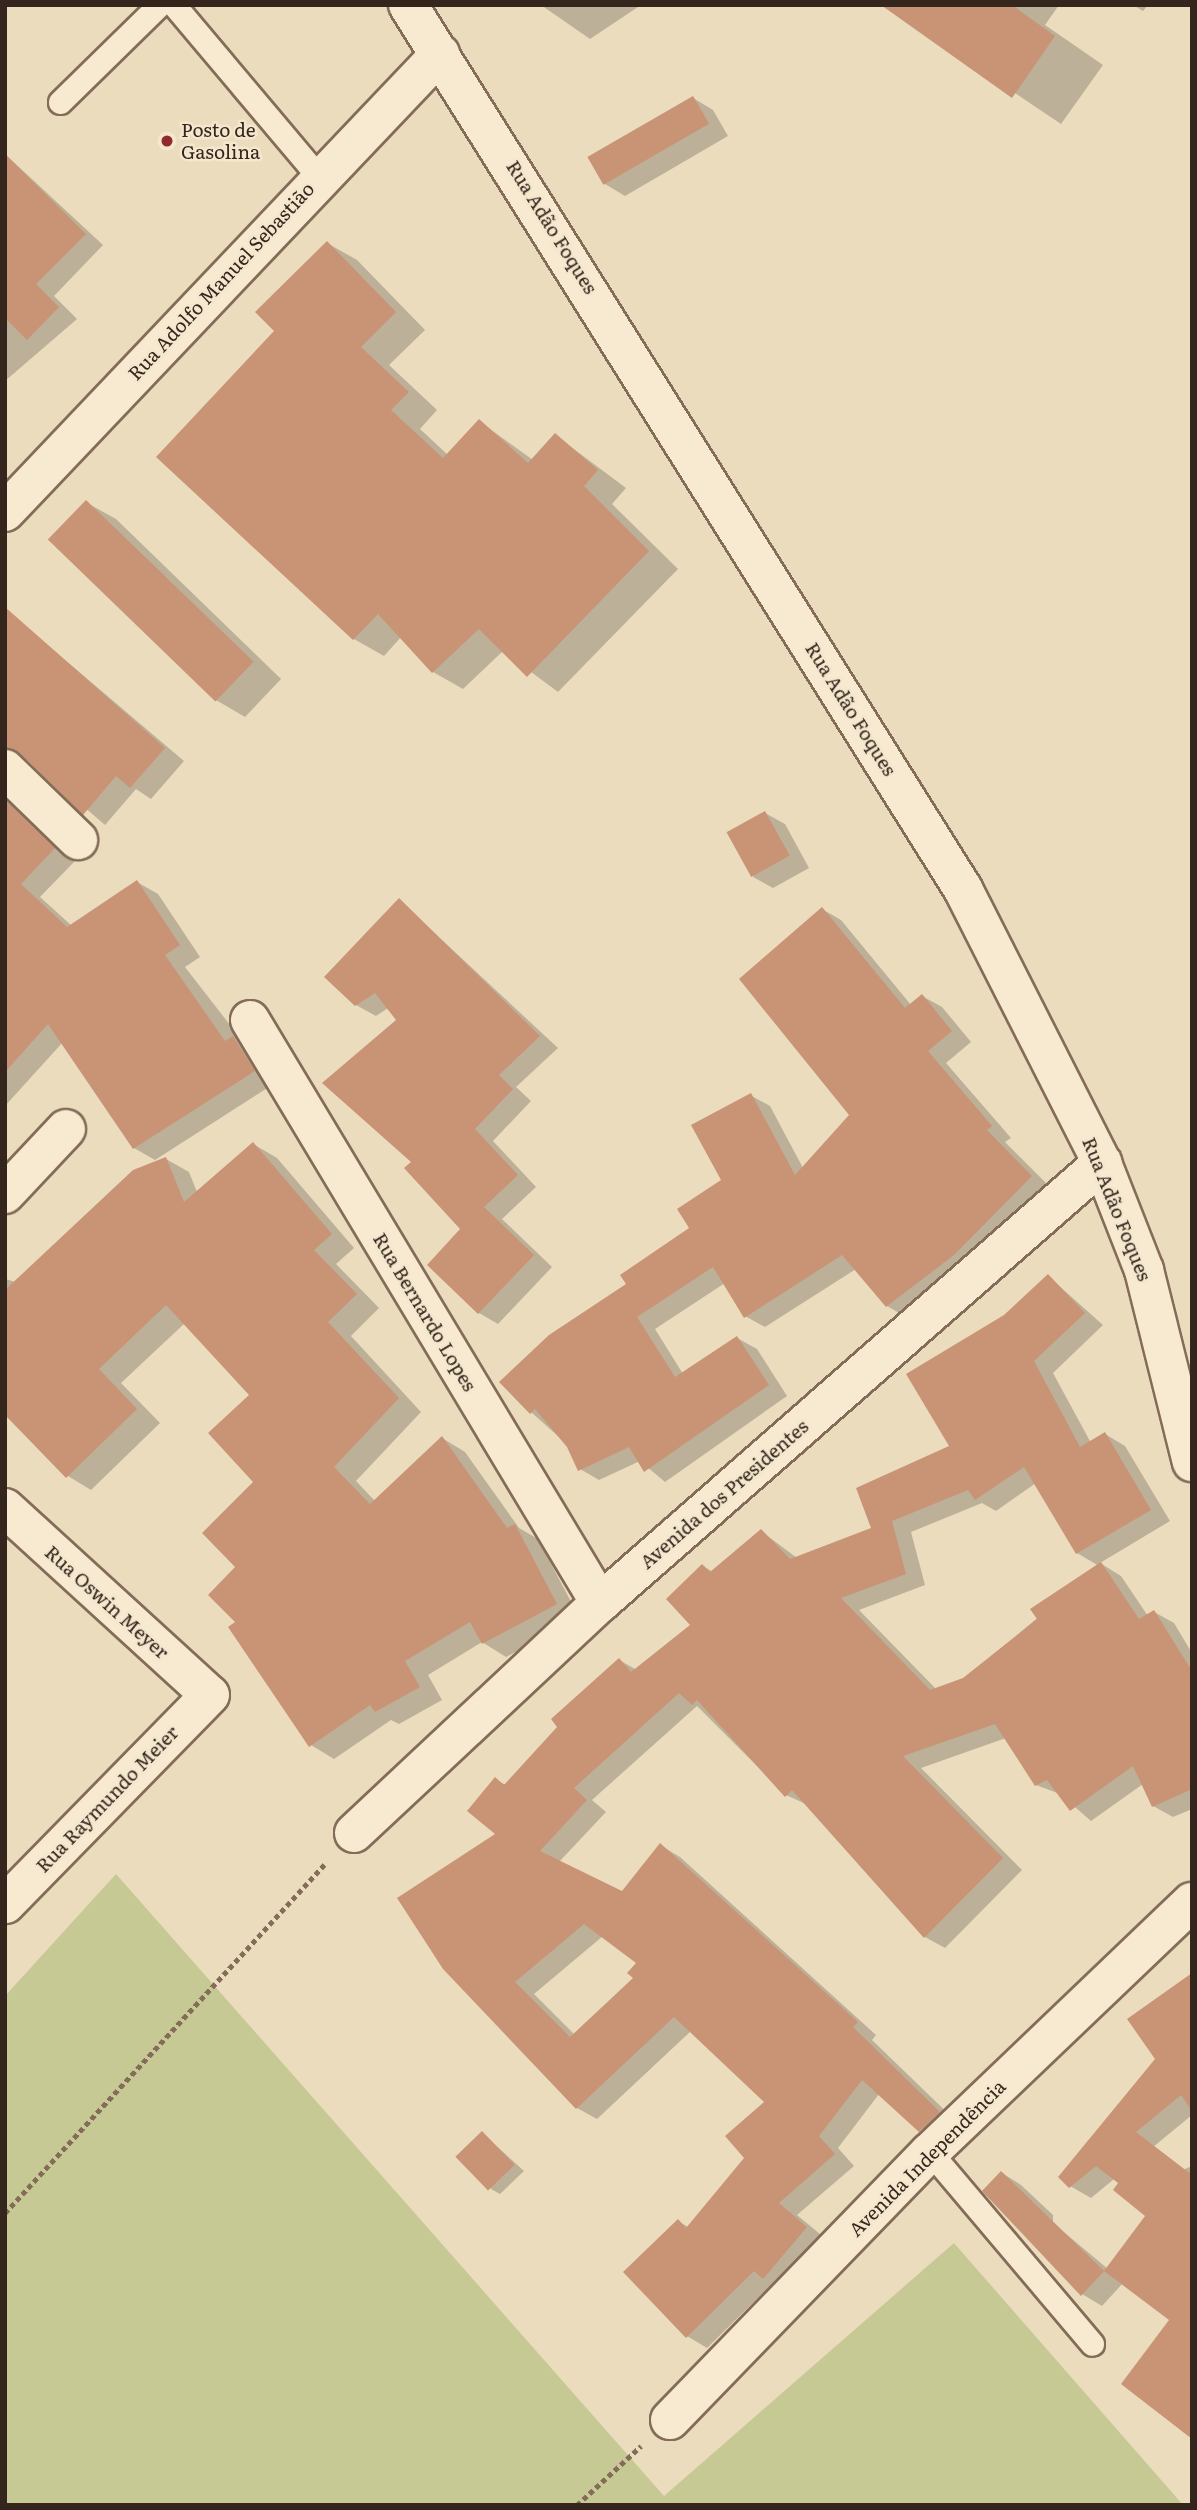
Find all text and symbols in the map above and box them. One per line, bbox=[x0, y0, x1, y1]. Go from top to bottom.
place label: Posto de Gasolina bbox=[181, 119, 260, 163]
marker: Posto de Gasolina bbox=[159, 133, 175, 149]
street label: Rua Adão Foques bbox=[502, 156, 602, 298]
street label: Rua Adolfo Manuel Sebastião bbox=[123, 177, 319, 385]
street label: Rua Adão Foques bbox=[801, 638, 901, 780]
street label: Rua Adão Foques bbox=[1078, 1134, 1156, 1284]
street label: Rua Bernardo Lopes bbox=[369, 1229, 481, 1395]
street label: Avenida dos Presidentes bbox=[635, 1415, 813, 1573]
street label: Rua Oswin Meyer bbox=[40, 1541, 174, 1663]
street label: Rua Raymundo Meier bbox=[31, 1721, 183, 1877]
street label: Avenida Independência bbox=[844, 2075, 1010, 2241]

